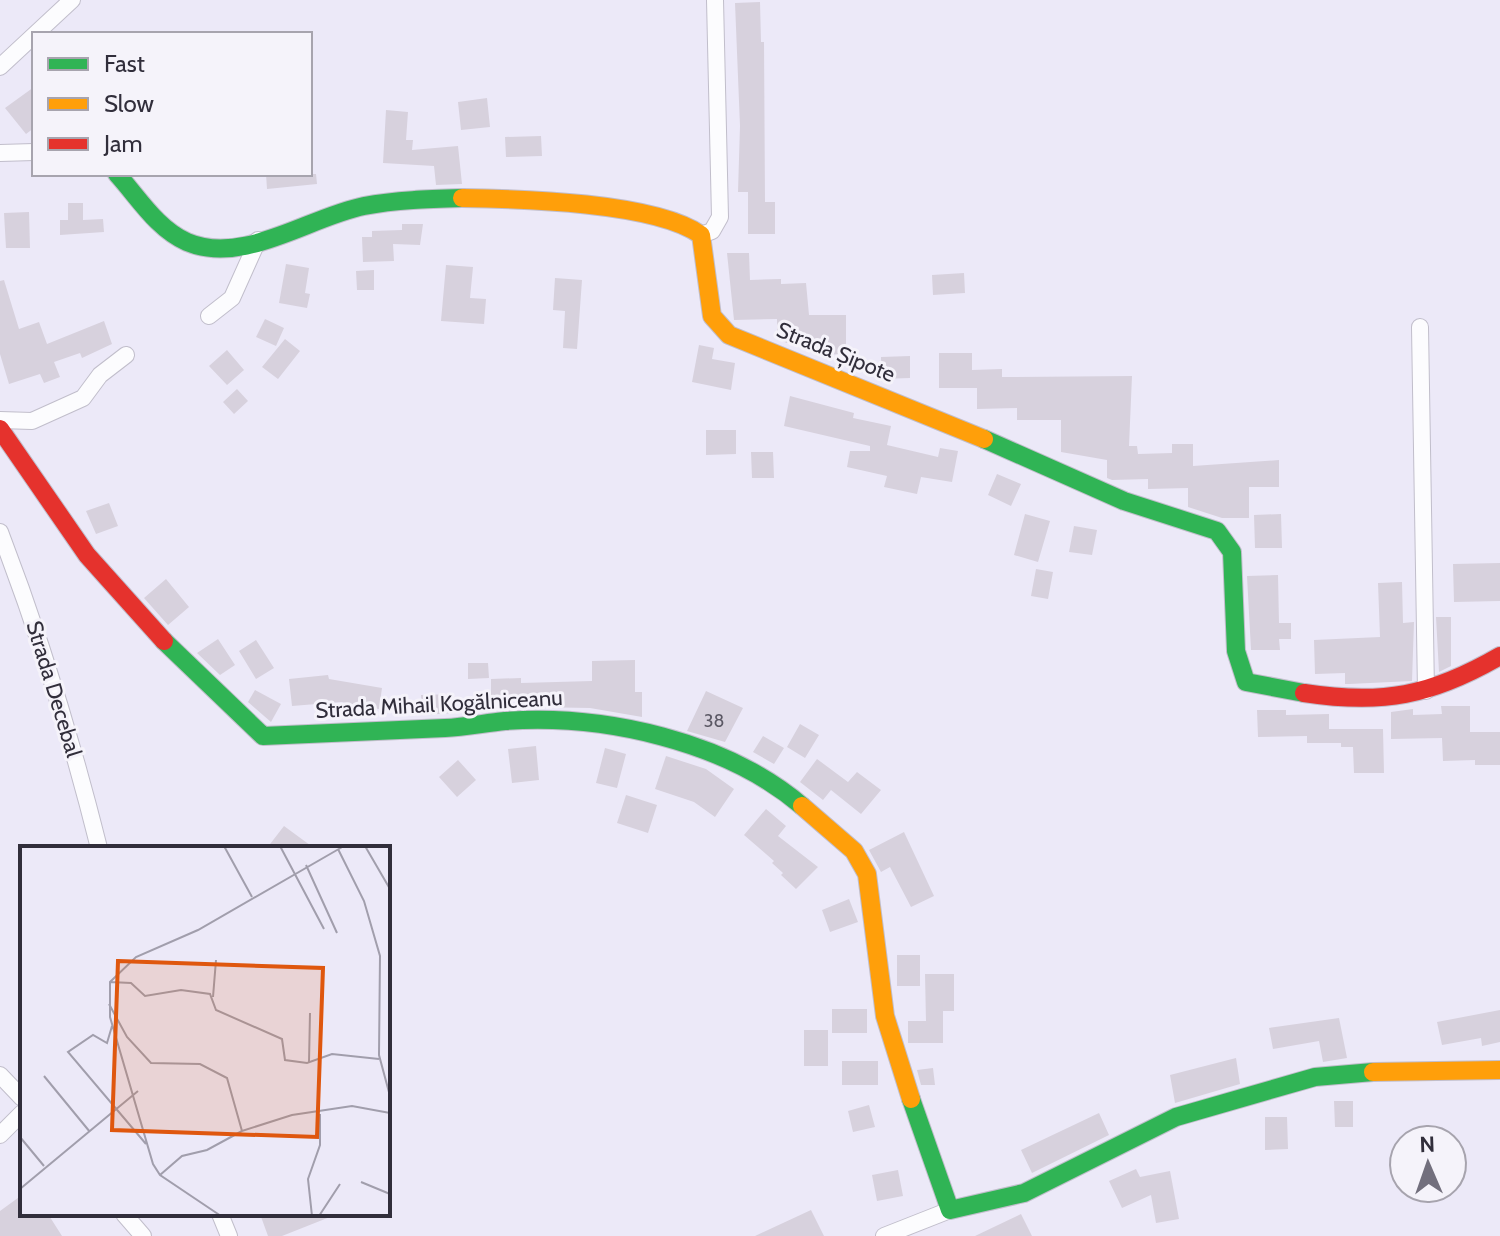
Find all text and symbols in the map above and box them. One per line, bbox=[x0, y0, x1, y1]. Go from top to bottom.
legend bbox=[32, 32, 312, 176]
text: Fast bbox=[104, 49, 145, 78]
text: Slow bbox=[104, 89, 154, 118]
text: Jam bbox=[103, 129, 142, 158]
street label: Strada Șipote bbox=[772, 316, 899, 389]
street label: Strada Decebal bbox=[20, 618, 88, 761]
street label: Strada Mihail Kogălniceanu bbox=[315, 684, 563, 724]
house number: 38 bbox=[704, 710, 724, 732]
inset map bbox=[20, 846, 390, 1216]
north arrow bbox=[1388, 1124, 1468, 1204]
text: N bbox=[1419, 1131, 1436, 1158]

